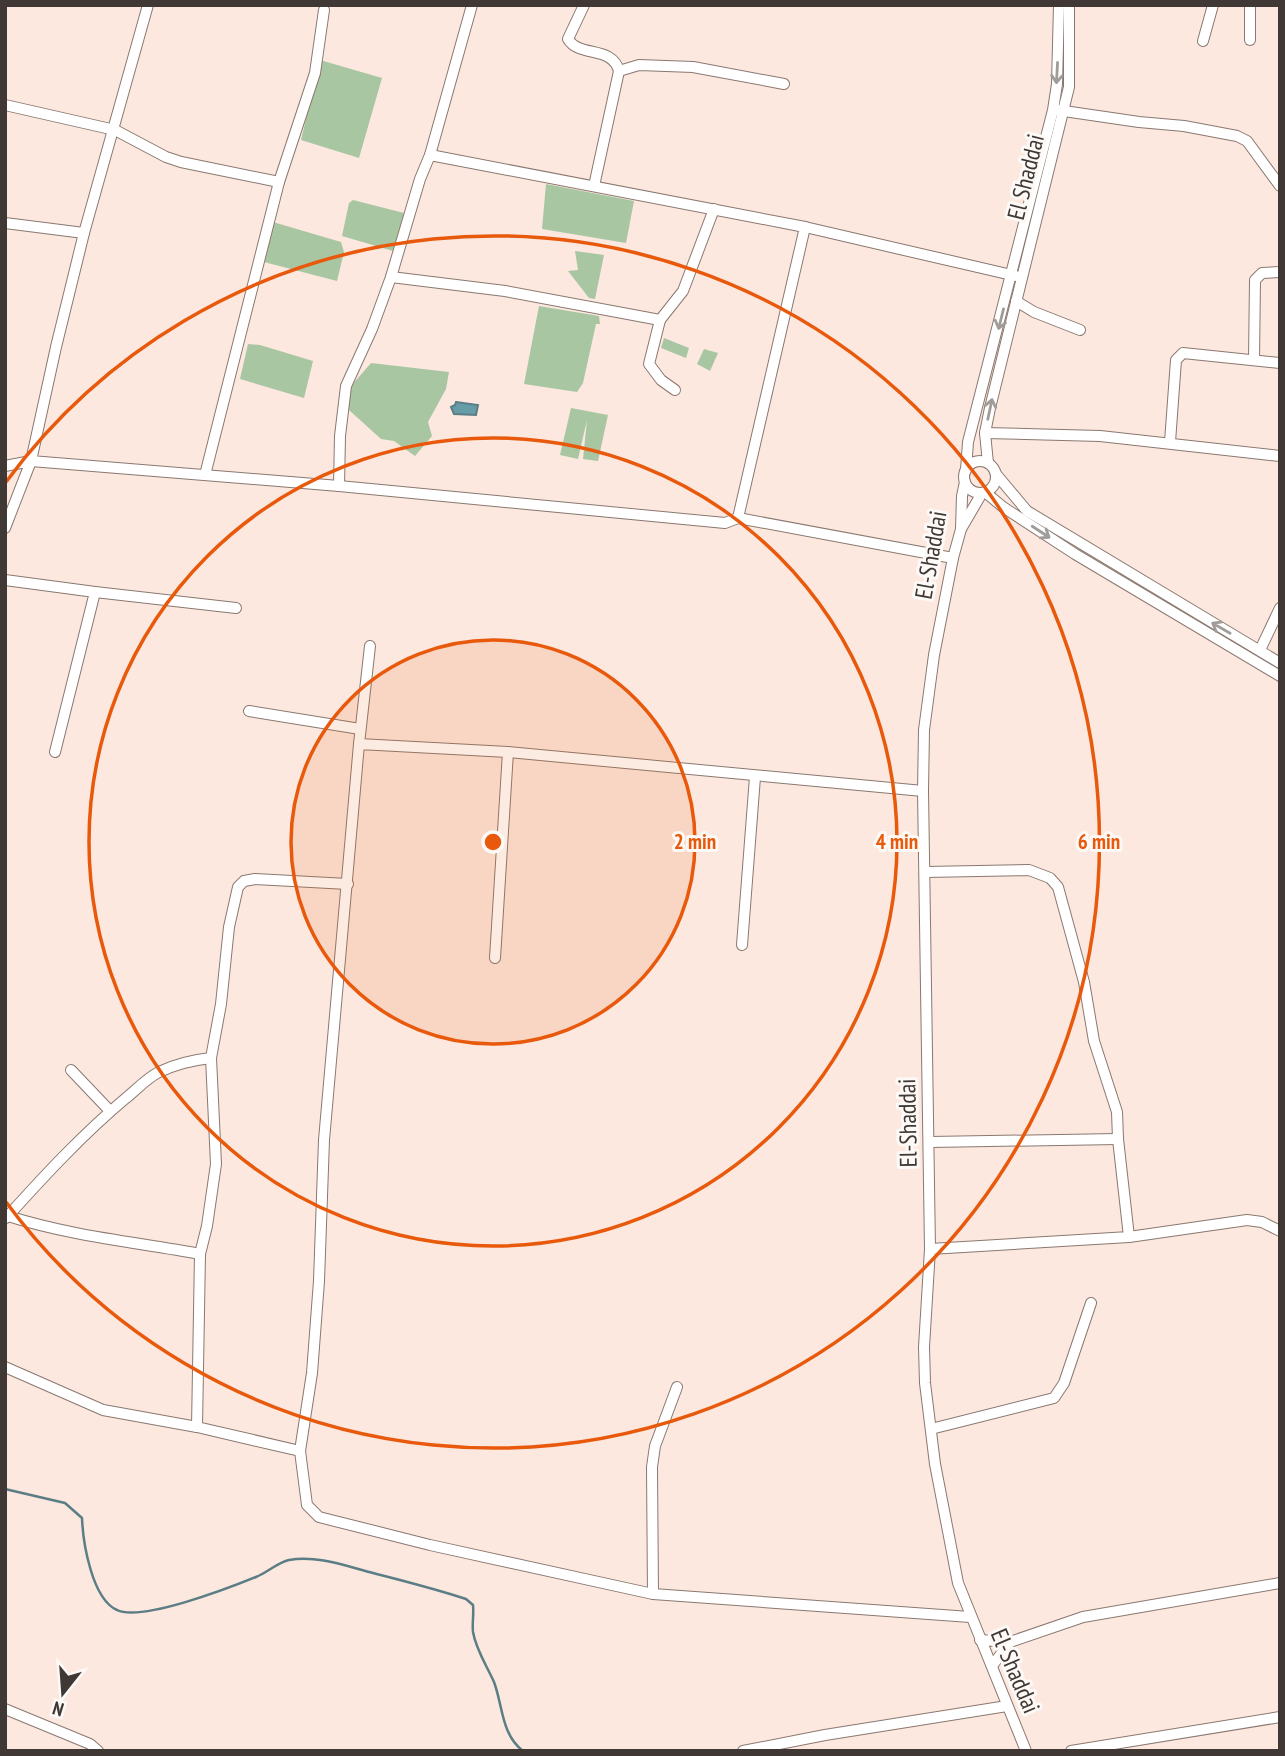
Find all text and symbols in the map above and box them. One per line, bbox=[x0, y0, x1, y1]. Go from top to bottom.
one-way arrow bbox=[1051, 62, 1064, 85]
street label: El Shaddai bbox=[1000, 131, 1051, 223]
one-way arrow bbox=[994, 307, 1007, 330]
one-way arrow bbox=[984, 398, 998, 421]
street label: El-Shaddai bbox=[908, 508, 953, 601]
one-way arrow bbox=[1031, 525, 1050, 539]
one-way arrow bbox=[1211, 621, 1232, 634]
text: 2 min bbox=[674, 828, 716, 855]
text: 4 min bbox=[876, 828, 918, 855]
text: 6 min bbox=[1078, 828, 1120, 855]
centre of rings bbox=[481, 830, 505, 854]
street label: El-Shaddai bbox=[891, 1078, 924, 1168]
street label: El-Shaddai bbox=[984, 1624, 1047, 1718]
north arrow bbox=[28, 1658, 98, 1728]
text: N bbox=[50, 1696, 66, 1722]

